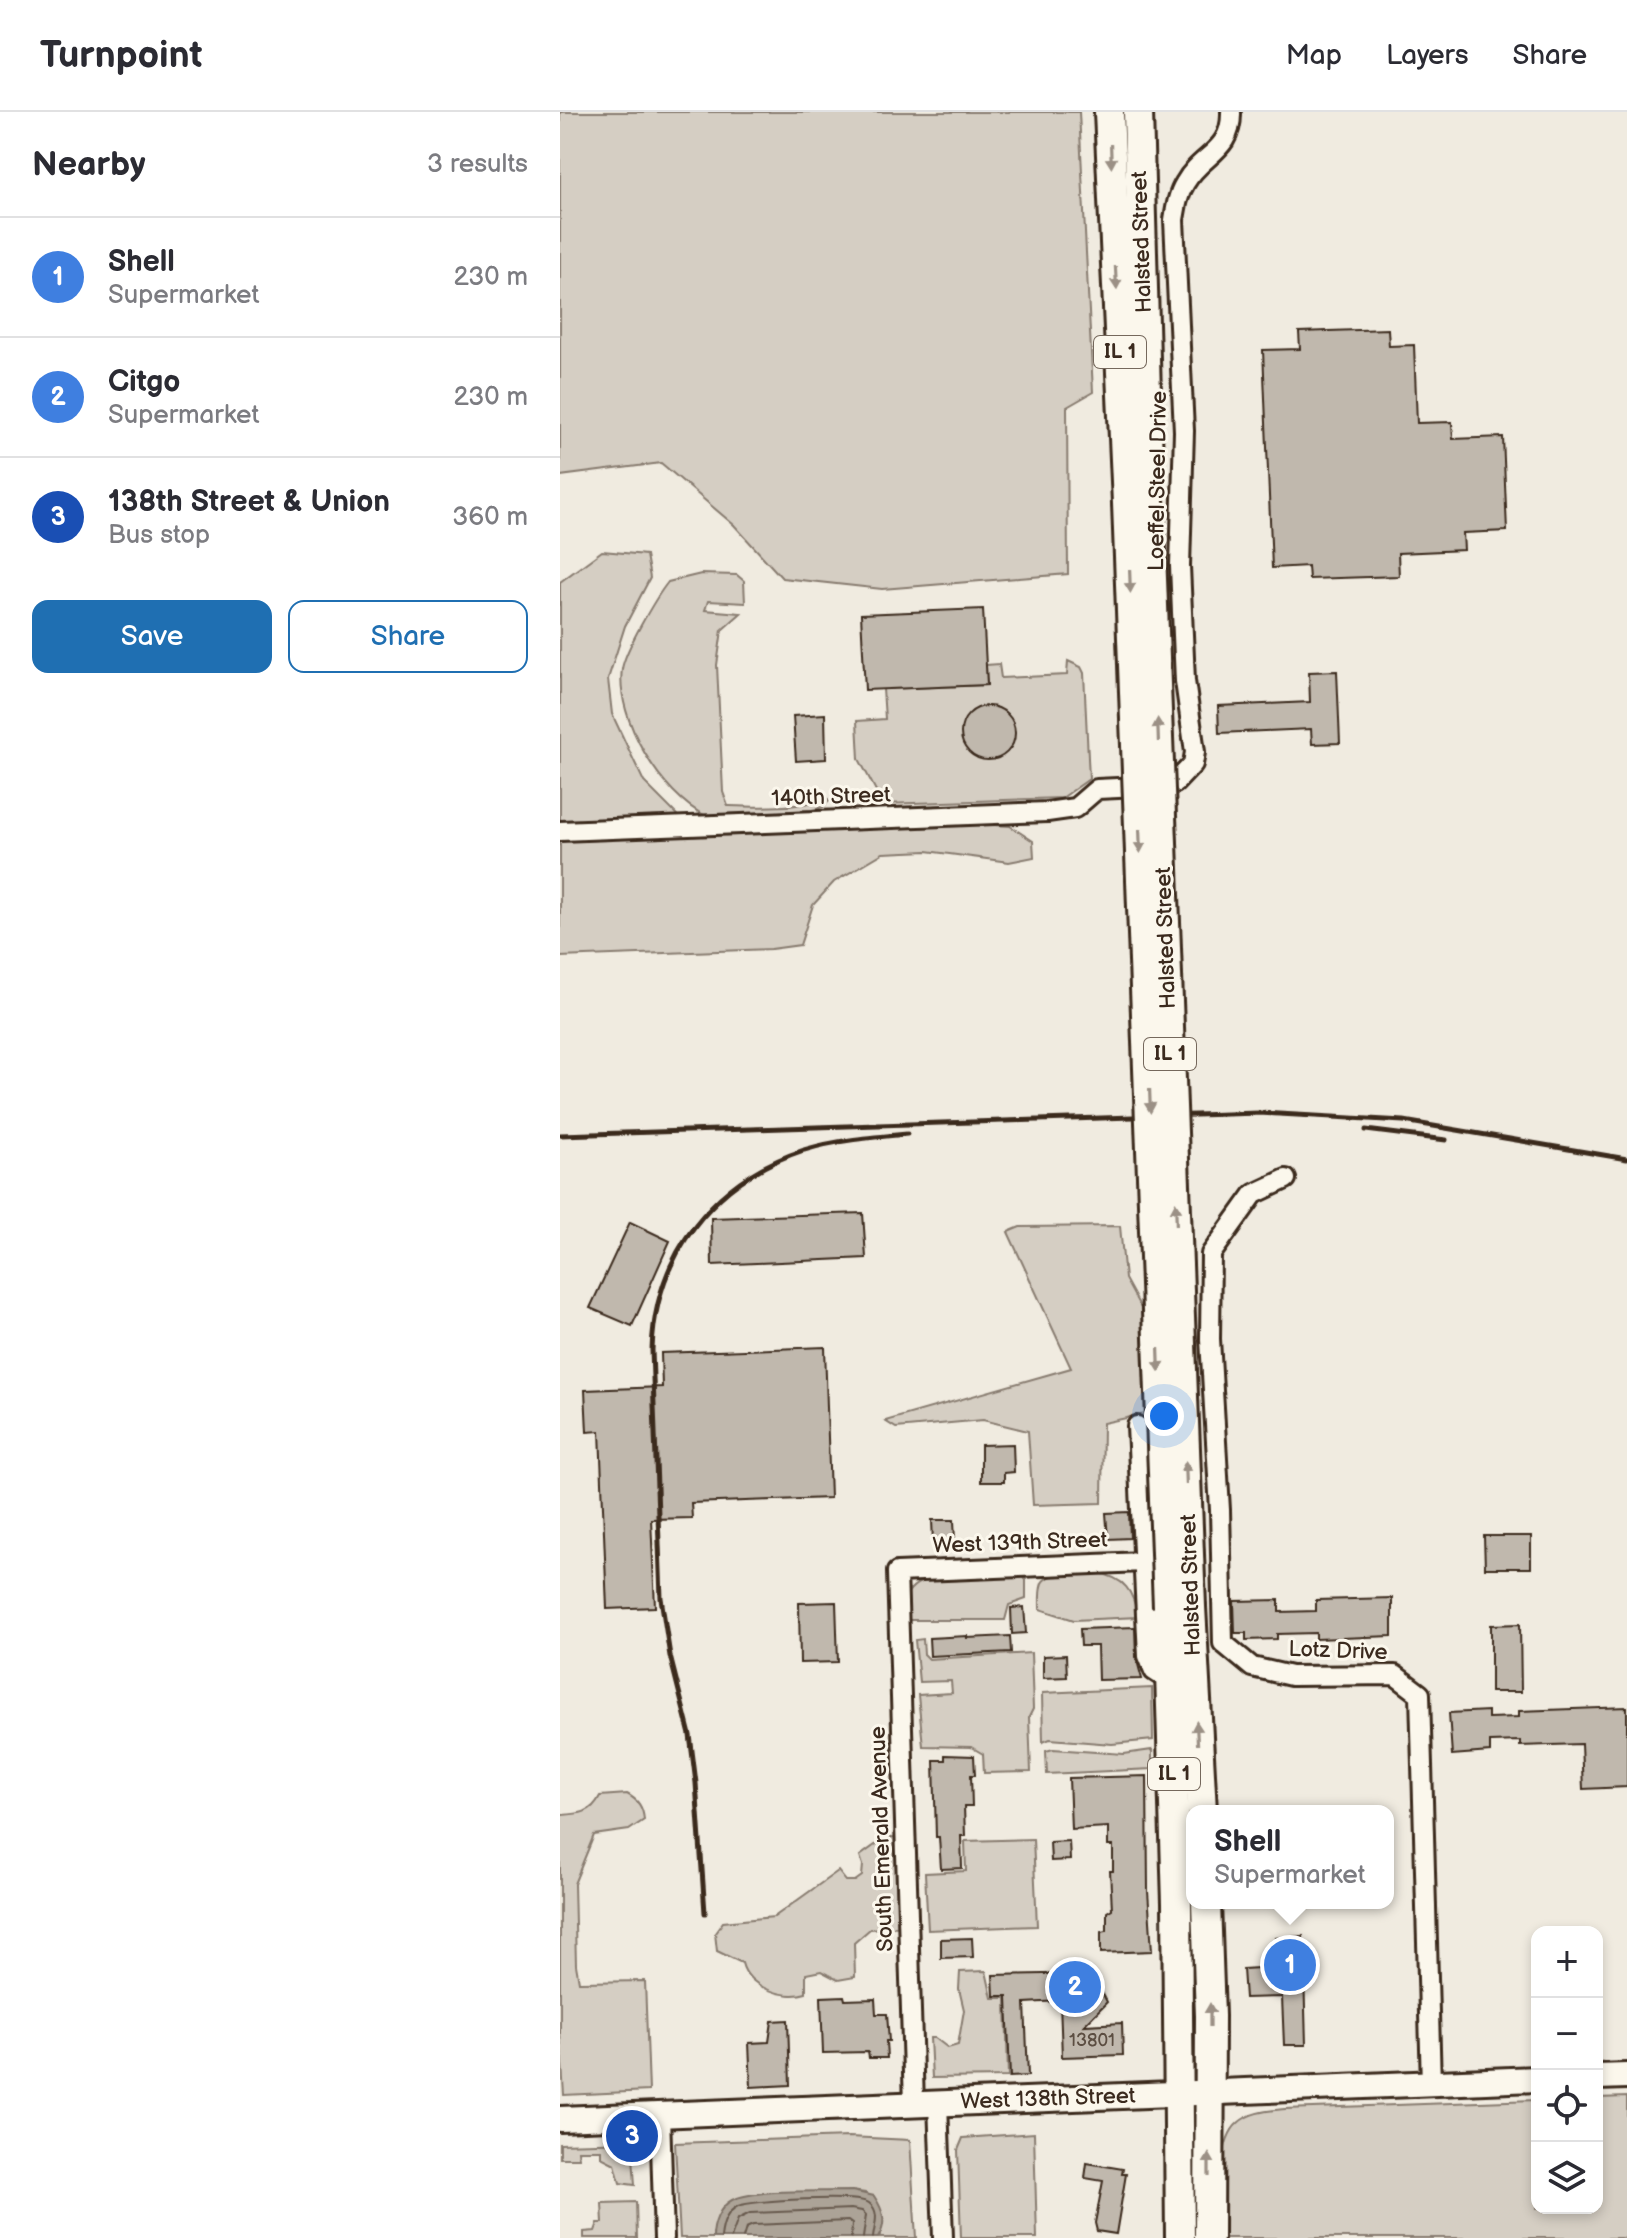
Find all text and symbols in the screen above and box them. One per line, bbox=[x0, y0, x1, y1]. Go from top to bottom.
text: Turnpoint bbox=[40, 33, 202, 78]
text: Map bbox=[1286, 39, 1342, 72]
text: Layers bbox=[1386, 39, 1469, 72]
text: Share bbox=[1513, 39, 1587, 72]
text: Nearby bbox=[32, 144, 146, 185]
one-way arrow bbox=[1104, 144, 1117, 169]
text: 3 results bbox=[427, 149, 528, 180]
street label: Halsted Street bbox=[1126, 170, 1158, 313]
text: Shell bbox=[108, 244, 175, 280]
text: 1 bbox=[53, 262, 63, 293]
text: 230 m bbox=[453, 262, 528, 293]
one-way arrow bbox=[1110, 266, 1123, 291]
text: Supermarket bbox=[108, 280, 259, 311]
road number: IL 1 bbox=[1094, 336, 1146, 368]
text: Citgo bbox=[108, 364, 180, 400]
text: 2 bbox=[50, 382, 66, 413]
text: 230 m bbox=[453, 382, 528, 413]
street label: Loeffel Steel Drive bbox=[1143, 391, 1173, 571]
text: Supermarket bbox=[108, 400, 259, 431]
text: 138th Street & Union bbox=[108, 484, 390, 520]
text: 3 bbox=[50, 502, 66, 533]
text: 360 m bbox=[452, 502, 528, 533]
text: Bus stop bbox=[108, 520, 210, 551]
one-way arrow bbox=[1124, 569, 1137, 594]
button: Save bbox=[32, 600, 272, 673]
button: Share bbox=[288, 600, 528, 673]
one-way arrow bbox=[1152, 717, 1165, 742]
street label: 140th Street bbox=[771, 781, 892, 813]
one-way arrow bbox=[1133, 829, 1146, 854]
street label: Halsted Street bbox=[1150, 866, 1182, 1009]
road number: IL 1 bbox=[1144, 1038, 1196, 1070]
one-way arrow bbox=[1143, 1089, 1156, 1114]
one-way arrow bbox=[1170, 1201, 1183, 1226]
one-way arrow bbox=[1153, 1348, 1166, 1373]
your location bbox=[1144, 1396, 1184, 1436]
one-way arrow bbox=[1179, 1460, 1192, 1485]
street label: Halsted Street bbox=[1175, 1513, 1207, 1656]
street label: West 139th Street bbox=[932, 1526, 1108, 1560]
street label: Lotz Drive bbox=[1288, 1636, 1388, 1666]
one-way arrow bbox=[1191, 1720, 1204, 1745]
street label: South Emerald Avenue bbox=[865, 1726, 899, 1952]
road number: IL 1 bbox=[1148, 1758, 1200, 1790]
popup bbox=[1186, 1805, 1394, 1909]
text: Shell bbox=[1214, 1824, 1281, 1860]
text: Supermarket bbox=[1214, 1860, 1366, 1891]
map controls bbox=[1531, 1926, 1603, 2214]
button: + bbox=[1531, 1926, 1603, 1998]
pin: 1 bbox=[1264, 1935, 1316, 1995]
pin: 2 bbox=[1049, 1957, 1101, 2017]
button: − bbox=[1531, 1998, 1603, 2070]
one-way arrow bbox=[1204, 2002, 1216, 2027]
house number: 13801 bbox=[1069, 2030, 1115, 2051]
button: locate bbox=[1531, 2070, 1603, 2142]
street label: West 138th Street bbox=[960, 2082, 1136, 2116]
pin: 3 bbox=[606, 2106, 658, 2166]
button: layers bbox=[1531, 2142, 1603, 2214]
one-way arrow bbox=[1203, 2152, 1215, 2177]

